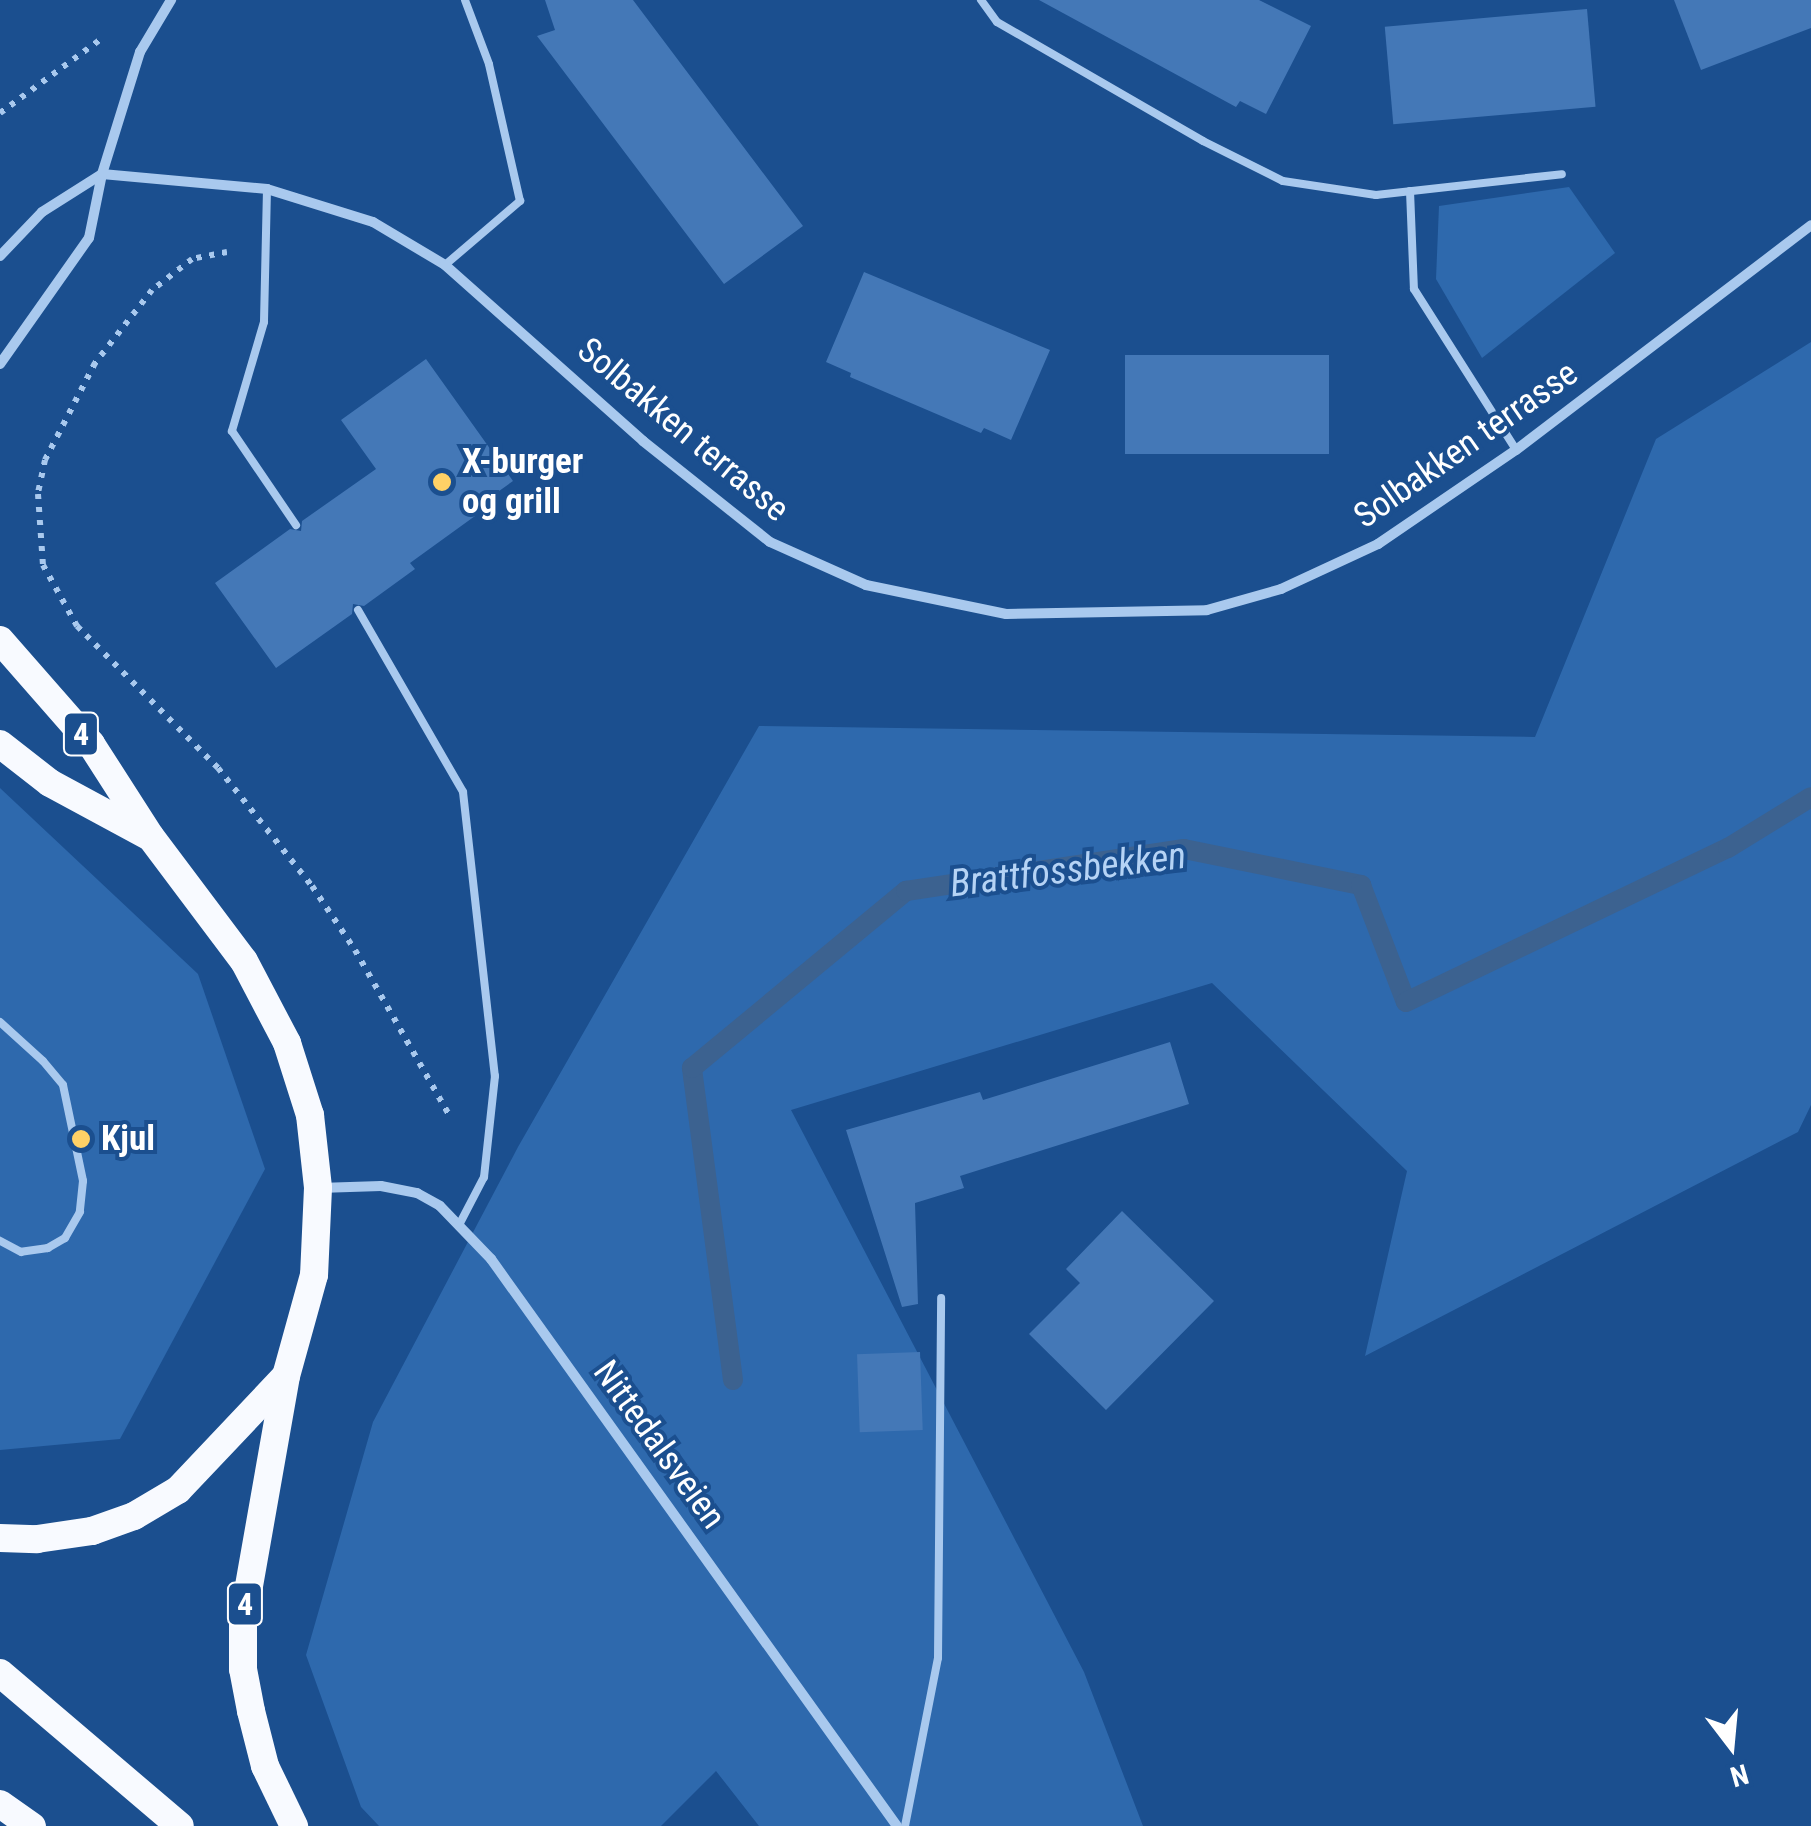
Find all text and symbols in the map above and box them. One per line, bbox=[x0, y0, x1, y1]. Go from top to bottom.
street label: Solbakken terrasse bbox=[569, 329, 797, 531]
street label: Solbakken terrasse bbox=[1346, 352, 1586, 538]
place label: X-burger og grill bbox=[462, 441, 583, 523]
marker: X-burger og grill bbox=[431, 471, 453, 493]
road number: 4 bbox=[61, 707, 101, 761]
water label: Brattfossbekken bbox=[947, 833, 1189, 907]
place label: Kjul bbox=[101, 1118, 155, 1160]
marker: Kjul bbox=[70, 1128, 92, 1150]
street label: Nittedalsveien bbox=[584, 1353, 734, 1537]
road number: 4 bbox=[225, 1577, 265, 1631]
north arrow bbox=[1681, 1696, 1781, 1796]
text: N bbox=[1727, 1757, 1752, 1794]

